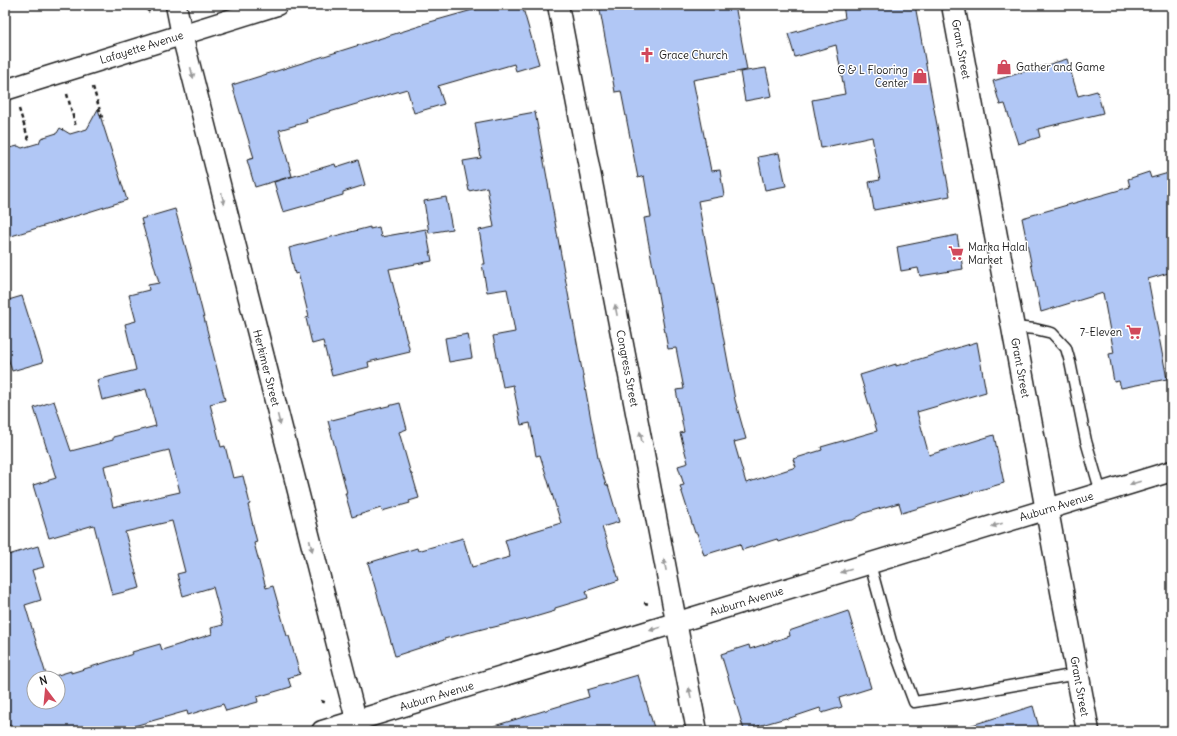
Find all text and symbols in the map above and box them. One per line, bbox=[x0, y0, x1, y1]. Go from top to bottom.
street label: Grant Street bbox=[949, 18, 974, 81]
street label: Lafayette Avenue bbox=[98, 28, 185, 67]
church icon: Grace Church bbox=[638, 46, 656, 64]
place label: Grace Church bbox=[659, 48, 728, 62]
shop icon: Gather and Game bbox=[995, 58, 1013, 76]
place label: Gather and Game bbox=[1016, 60, 1105, 74]
place label: G & L Flooring Center bbox=[837, 63, 909, 90]
one-way arrow bbox=[189, 67, 195, 79]
shop icon: G & L Flooring Center bbox=[911, 67, 929, 85]
one-way arrow bbox=[221, 193, 227, 205]
place label: Marka Halal Market bbox=[968, 240, 1027, 267]
supermarket icon: Marka Halal Market bbox=[947, 244, 965, 262]
one-way arrow bbox=[613, 303, 619, 316]
supermarket icon: 7-Eleven bbox=[1125, 323, 1143, 341]
place label: 7-Eleven bbox=[1080, 325, 1122, 339]
street label: Herkimer Street bbox=[250, 328, 283, 408]
street label: Congress Street bbox=[613, 329, 642, 408]
street label: Grant Street bbox=[1008, 337, 1033, 399]
one-way arrow bbox=[277, 414, 283, 426]
one-way arrow bbox=[638, 431, 644, 443]
one-way arrow bbox=[1128, 480, 1140, 486]
street label: Auburn Avenue bbox=[1018, 488, 1095, 524]
one-way arrow bbox=[991, 522, 1003, 528]
one-way arrow bbox=[309, 540, 315, 552]
one-way arrow bbox=[662, 559, 668, 571]
one-way arrow bbox=[840, 568, 852, 574]
street label: Auburn Avenue bbox=[708, 583, 785, 619]
one-way arrow bbox=[648, 626, 660, 632]
street label: Grant Street bbox=[1067, 655, 1092, 718]
north arrow bbox=[26, 670, 66, 710]
text: N bbox=[38, 673, 49, 688]
street label: Auburn Avenue bbox=[398, 678, 475, 714]
one-way arrow bbox=[686, 687, 692, 699]

